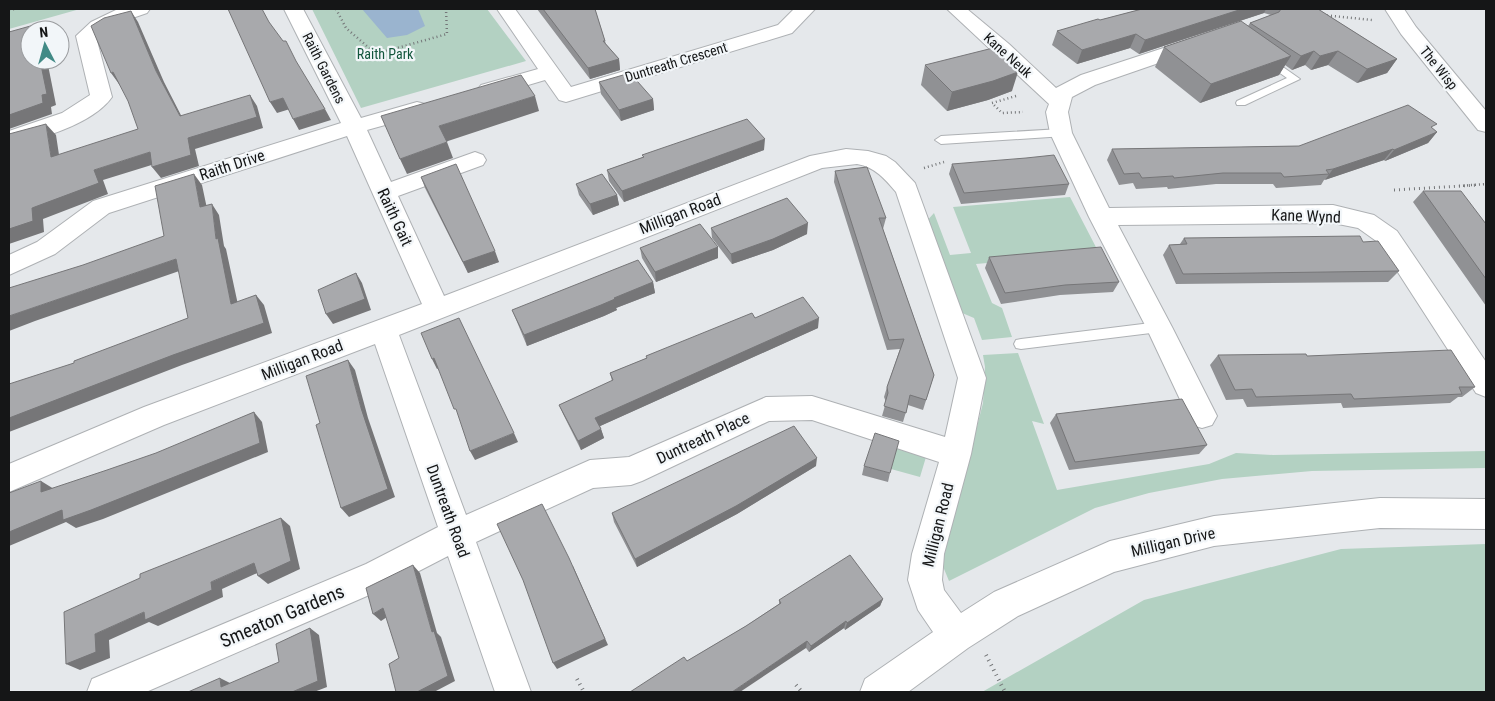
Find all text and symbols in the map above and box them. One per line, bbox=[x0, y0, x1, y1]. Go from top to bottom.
north arrow bbox=[20, 20, 70, 70]
text: N bbox=[39, 24, 49, 40]
street label: Kane Neuk bbox=[981, 29, 1036, 81]
street label: Raith Gardens bbox=[299, 30, 349, 106]
street label: Duntreath Crescent bbox=[623, 39, 729, 85]
street label: The Wisp bbox=[1417, 43, 1461, 93]
park label: Raith Park bbox=[357, 46, 414, 62]
street label: Raith Drive bbox=[197, 145, 267, 185]
street label: Raith Gait bbox=[373, 185, 417, 249]
street label: Milligan Road bbox=[637, 190, 723, 238]
street label: Kane Wynd bbox=[1271, 205, 1341, 227]
street label: Milligan Road bbox=[259, 336, 345, 384]
street label: Duntreath Place bbox=[653, 408, 753, 468]
street label: Duntreath Road bbox=[422, 462, 474, 560]
street label: Milligan Road bbox=[918, 481, 958, 569]
street label: Milligan Drive bbox=[1129, 523, 1217, 561]
street label: Smeaton Gardens bbox=[216, 579, 348, 653]

